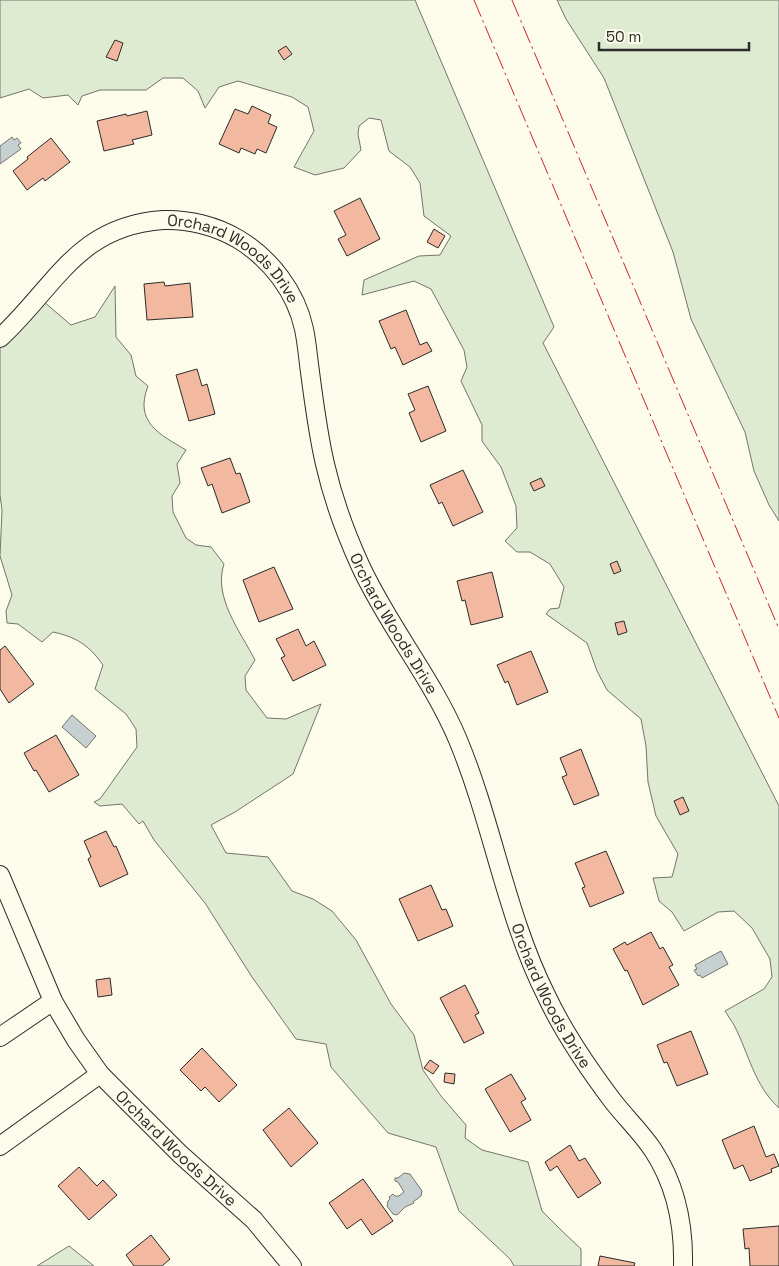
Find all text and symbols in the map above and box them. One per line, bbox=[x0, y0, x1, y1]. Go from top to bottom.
scale bar bbox=[599, 20, 749, 52]
text: 50 m bbox=[606, 27, 641, 46]
street label: Orchard Woods Drive bbox=[167, 210, 304, 307]
street label: Orchard Woods Drive bbox=[345, 550, 443, 698]
street label: Orchard Woods Drive bbox=[507, 920, 596, 1073]
street label: Orchard Woods Drive bbox=[111, 1086, 241, 1211]

